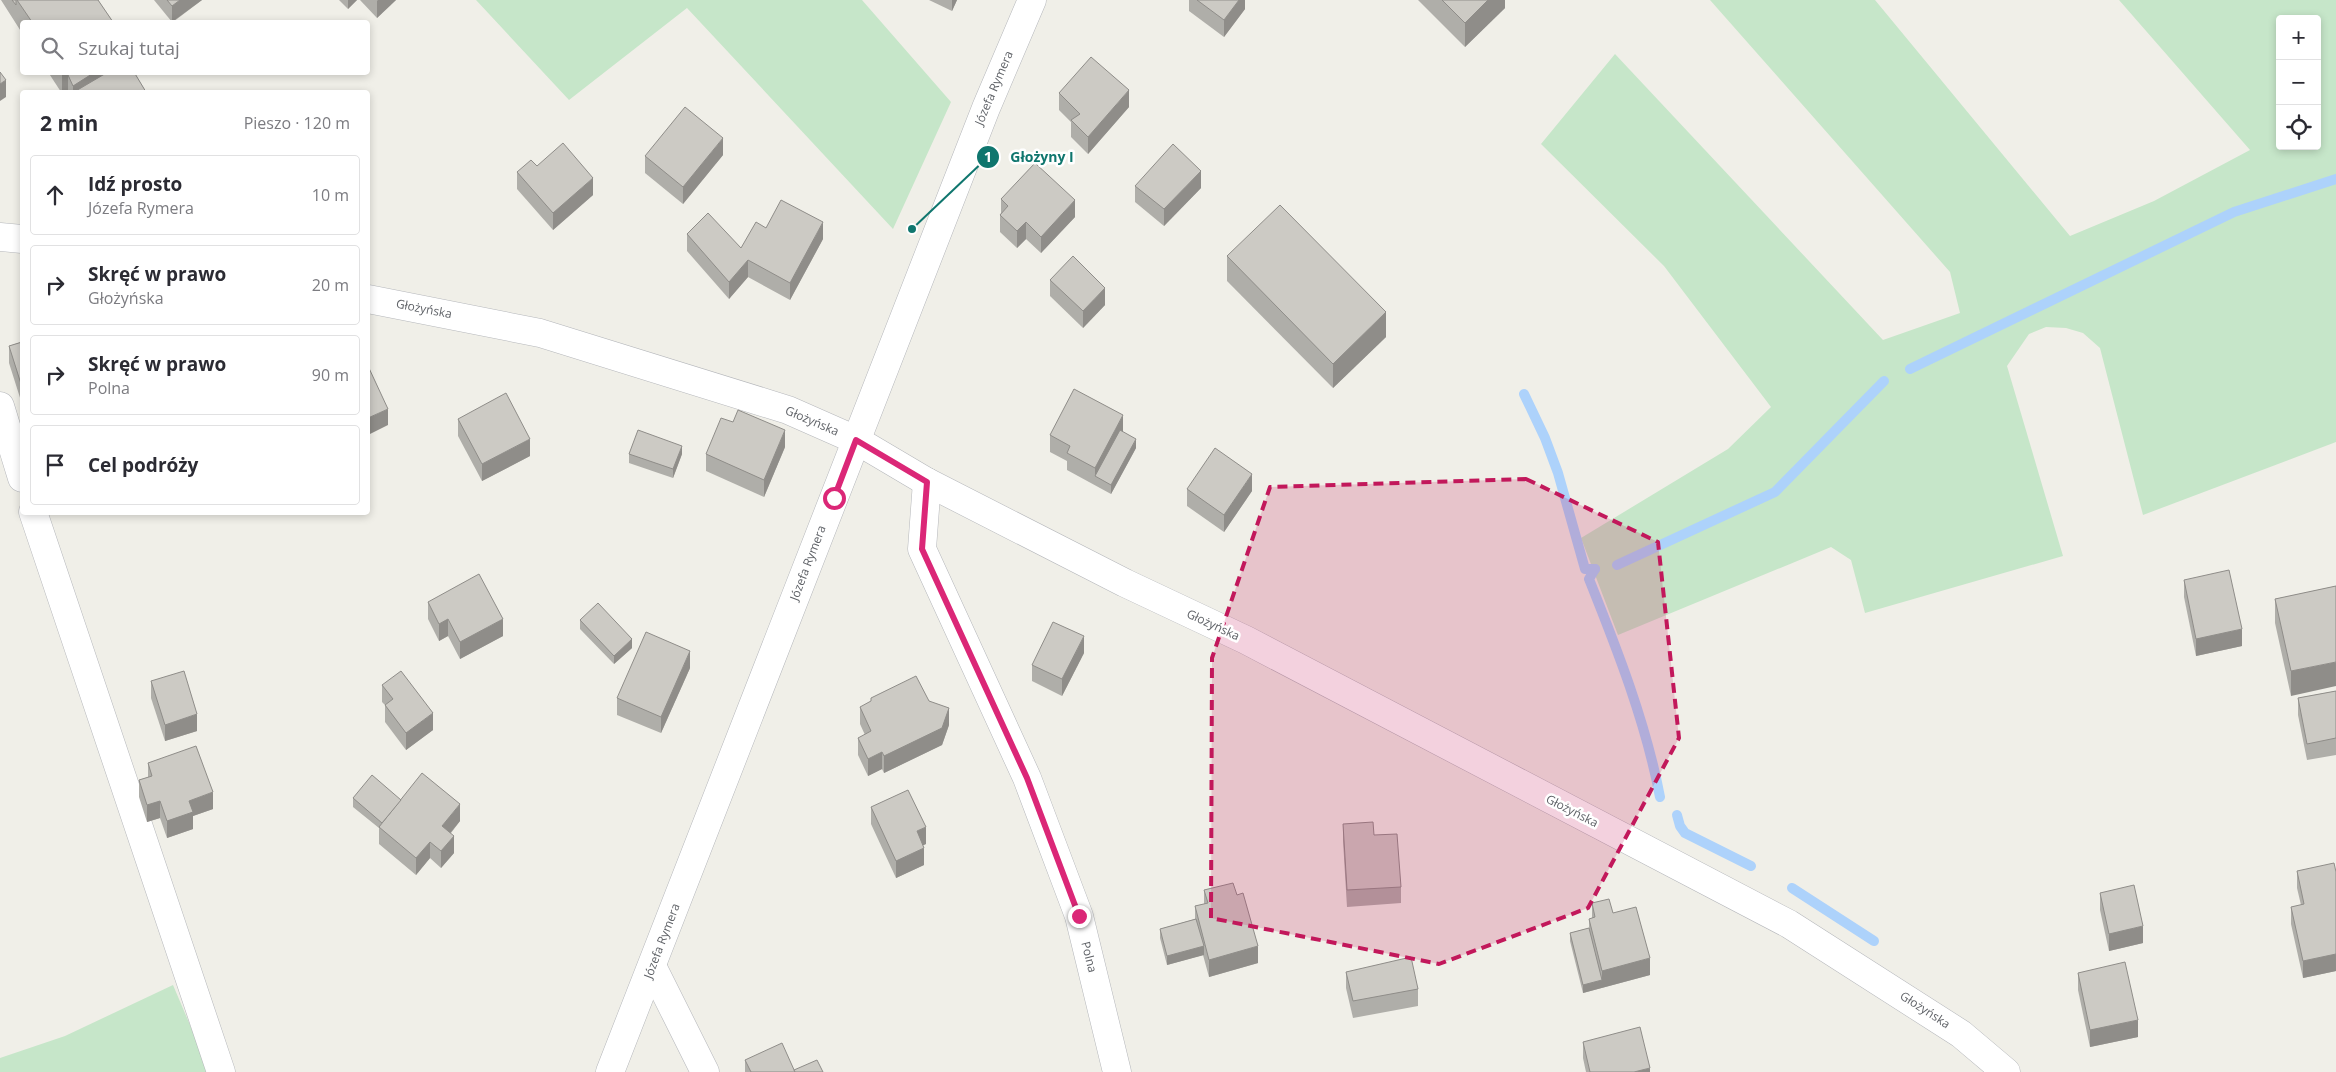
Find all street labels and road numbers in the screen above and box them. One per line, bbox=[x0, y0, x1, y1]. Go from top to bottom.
street label: Józefa Rymera bbox=[970, 48, 1017, 129]
street label: Głożyńska bbox=[395, 295, 454, 322]
street label: Głożyńska bbox=[783, 402, 842, 439]
street label: Józefa Rymera bbox=[785, 523, 830, 604]
street label: Głożyńska bbox=[1184, 605, 1242, 644]
street label: Głożyńska bbox=[1543, 790, 1601, 831]
street label: Józefa Rymera bbox=[639, 901, 684, 982]
street label: Polna bbox=[1077, 940, 1102, 974]
street label: Głożyńska bbox=[1897, 987, 1954, 1032]

